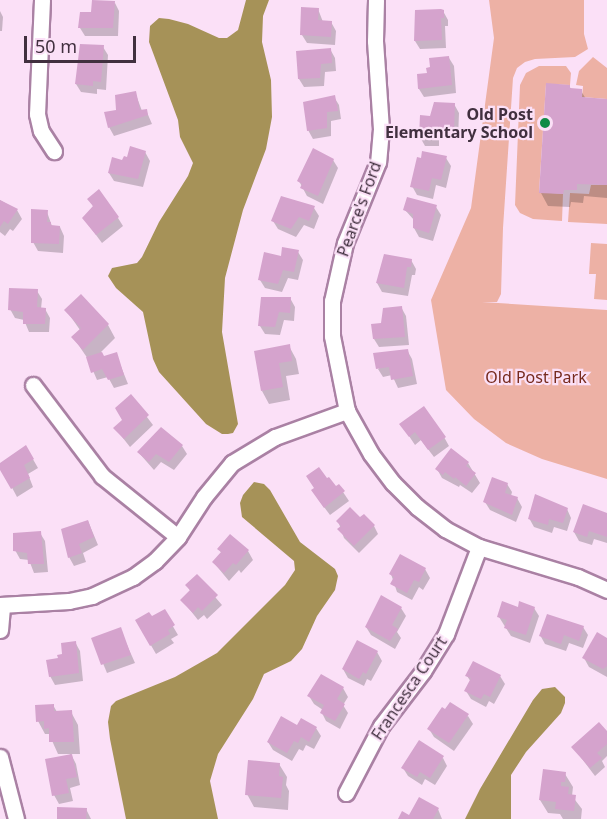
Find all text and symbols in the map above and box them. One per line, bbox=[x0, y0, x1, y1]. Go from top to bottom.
scale bar bbox=[27, 24, 140, 62]
text: 50 m bbox=[35, 34, 77, 58]
place label: Old Post Elementary School bbox=[385, 104, 533, 142]
marker: Old Post Elementary School bbox=[538, 116, 552, 130]
street label: Pearce's Ford bbox=[333, 159, 385, 259]
park label: Old Post Park bbox=[485, 367, 587, 387]
street label: Francesca Court bbox=[367, 633, 451, 743]

